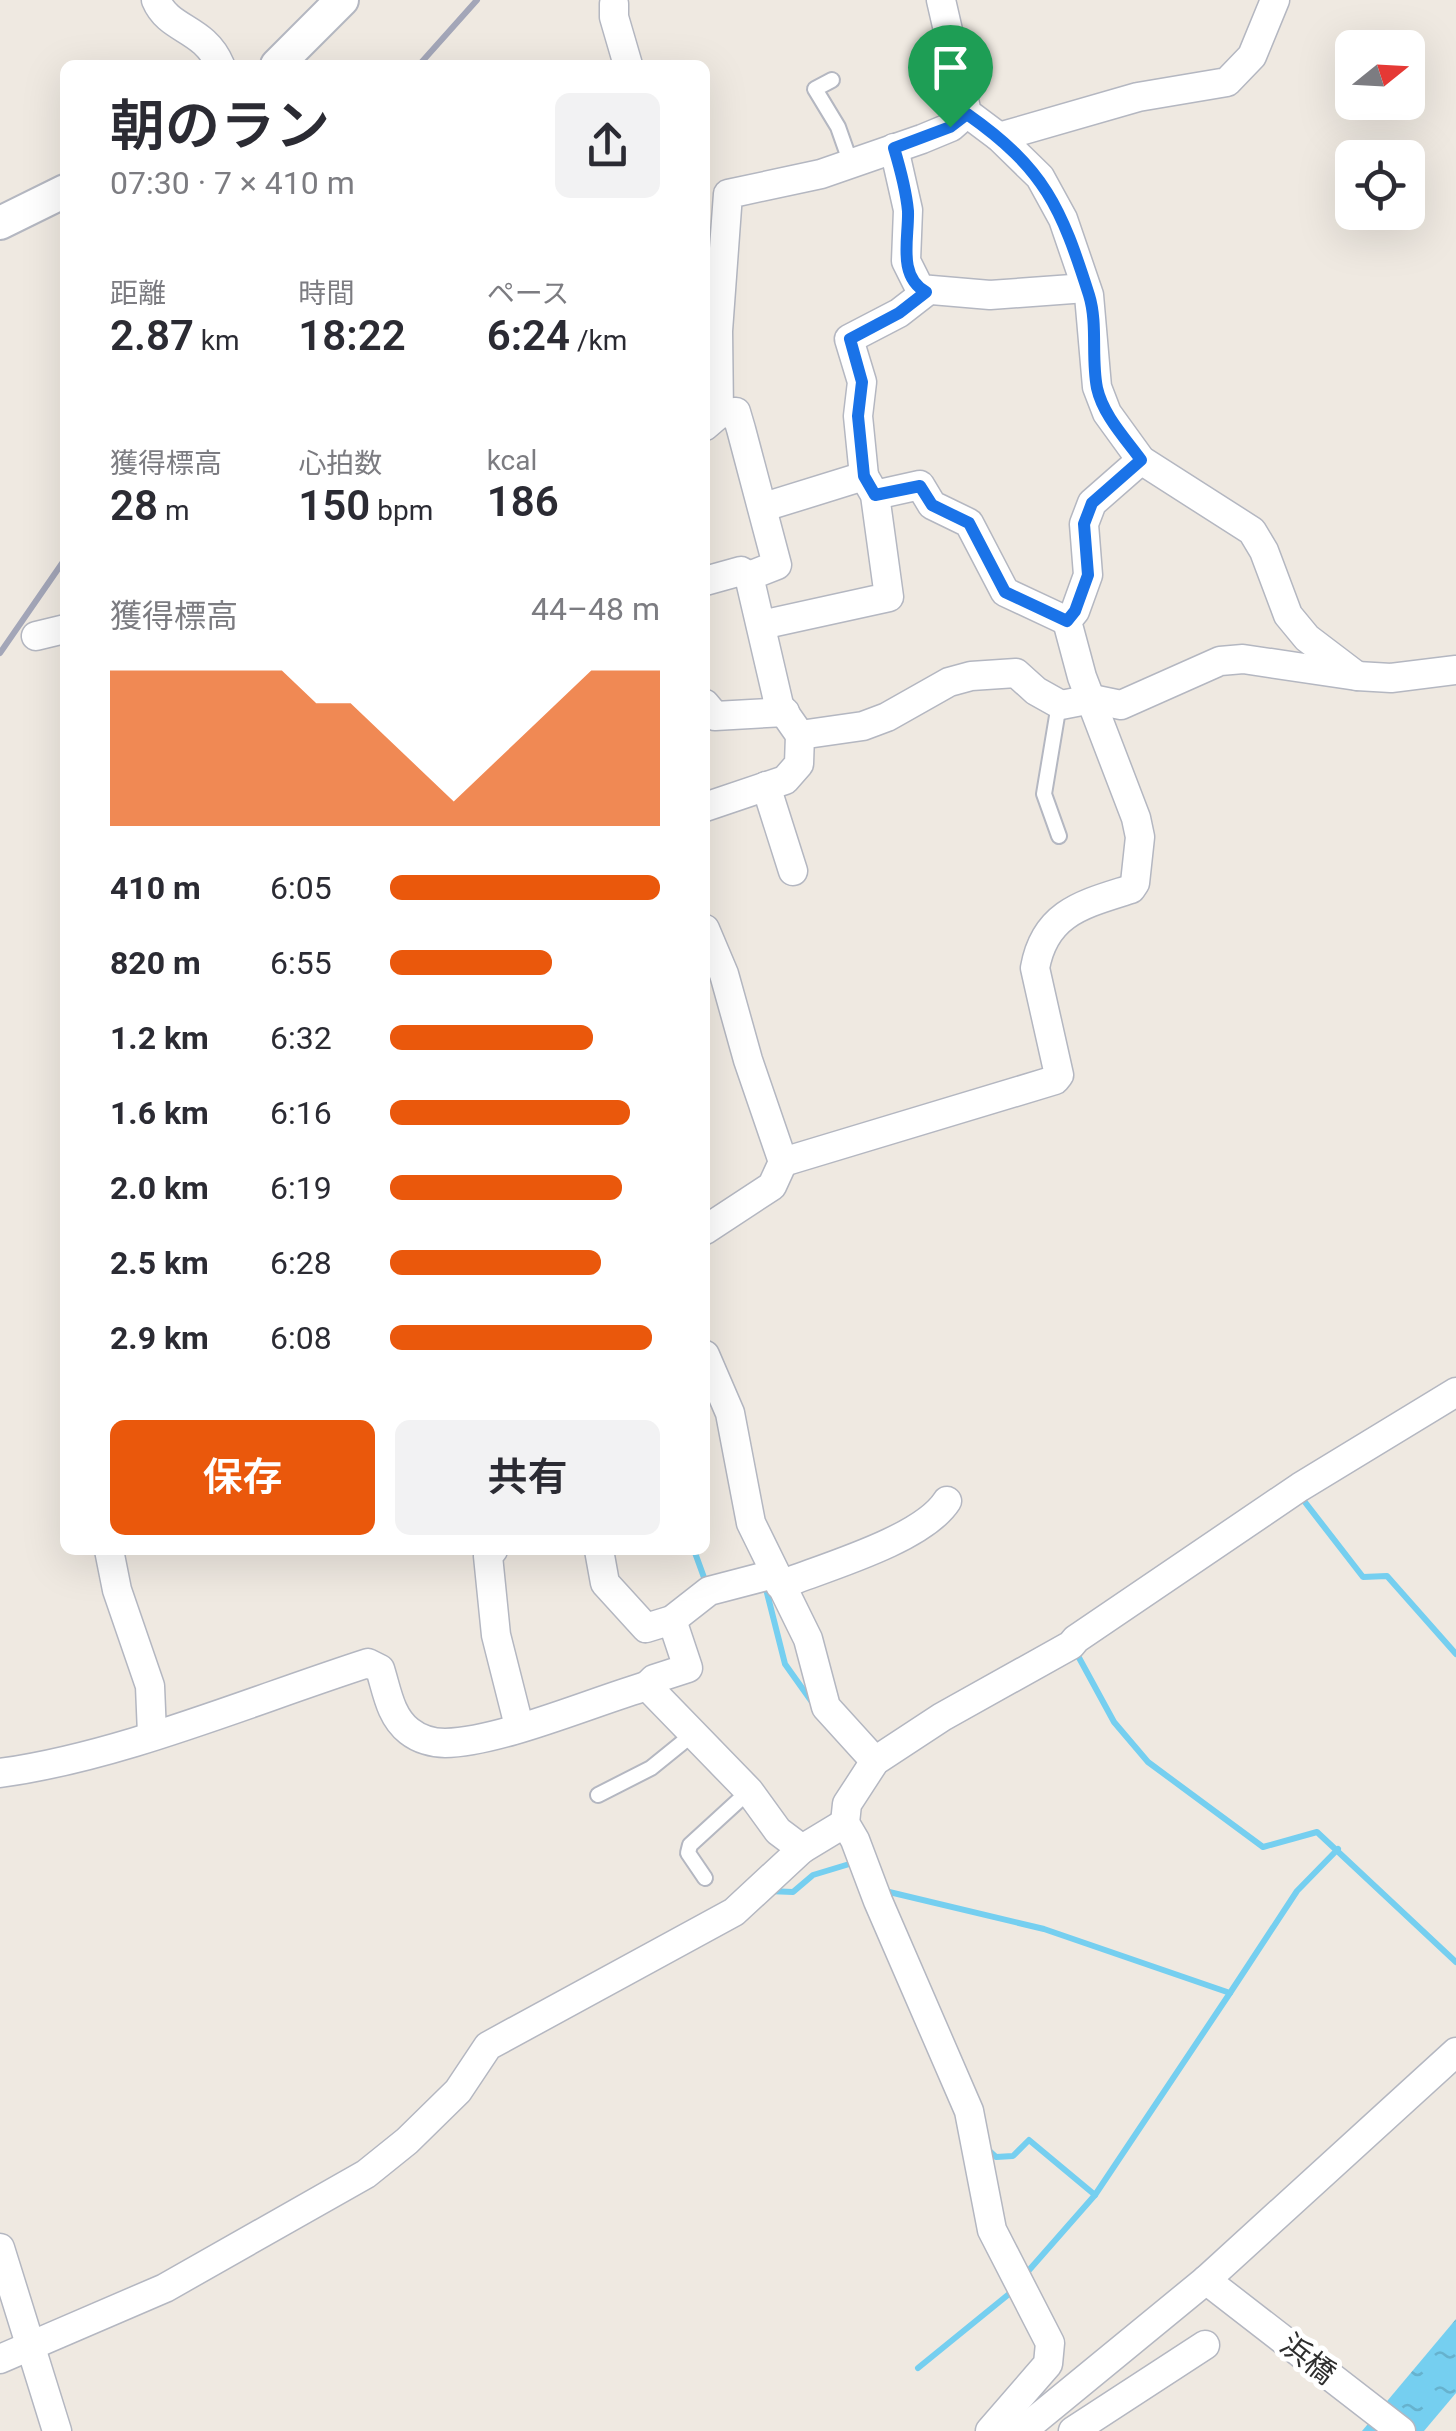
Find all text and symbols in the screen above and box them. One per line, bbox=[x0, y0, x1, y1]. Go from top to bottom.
pin bbox=[908, 25, 993, 128]
north arrow bbox=[1335, 30, 1425, 120]
map controls bbox=[1335, 30, 1425, 230]
icon: arrive bbox=[923, 40, 978, 95]
button: share bbox=[555, 93, 660, 198]
text: 朝のラン bbox=[110, 94, 330, 158]
button: locate bbox=[1335, 140, 1425, 230]
text: 07:30 · 7 × 410 m bbox=[110, 164, 355, 202]
text: 距離 bbox=[110, 277, 166, 310]
text: 時間 bbox=[298, 277, 354, 310]
text: ペース bbox=[487, 277, 569, 310]
text: 2.87 bbox=[110, 311, 194, 360]
text: 18:22 bbox=[298, 311, 406, 360]
text: 6:24 bbox=[487, 311, 570, 360]
text: km bbox=[194, 324, 240, 357]
text: /km bbox=[570, 324, 627, 357]
text: kcal bbox=[487, 444, 537, 477]
text: 獲得標高 bbox=[110, 447, 222, 480]
text: 心拍数 bbox=[298, 447, 382, 480]
text: 186 bbox=[487, 477, 559, 526]
text: 28 bbox=[110, 481, 158, 530]
text: 150 bbox=[298, 481, 370, 530]
text: m bbox=[158, 494, 190, 527]
text: bpm bbox=[370, 494, 433, 527]
text: 44–48 m bbox=[531, 590, 660, 628]
text: 獲得標高 bbox=[110, 597, 238, 635]
text: 410 m bbox=[110, 869, 201, 907]
text: 6:05 bbox=[270, 869, 332, 907]
text: 820 m bbox=[110, 944, 201, 982]
text: 6:55 bbox=[270, 944, 332, 982]
text: 1.2 km bbox=[110, 1019, 209, 1057]
text: 6:32 bbox=[270, 1019, 332, 1057]
text: 1.6 km bbox=[110, 1094, 209, 1132]
text: 6:16 bbox=[270, 1094, 332, 1132]
text: 2.0 km bbox=[110, 1169, 209, 1207]
text: 6:19 bbox=[270, 1169, 332, 1207]
text: 2.5 km bbox=[110, 1244, 209, 1282]
text: 6:28 bbox=[270, 1244, 332, 1282]
text: 2.9 km bbox=[110, 1319, 209, 1357]
text: 6:08 bbox=[270, 1319, 332, 1357]
button: 保存 bbox=[110, 1420, 375, 1535]
button: 共有 bbox=[395, 1420, 660, 1535]
street label: 浜橋 bbox=[1274, 2326, 1343, 2391]

